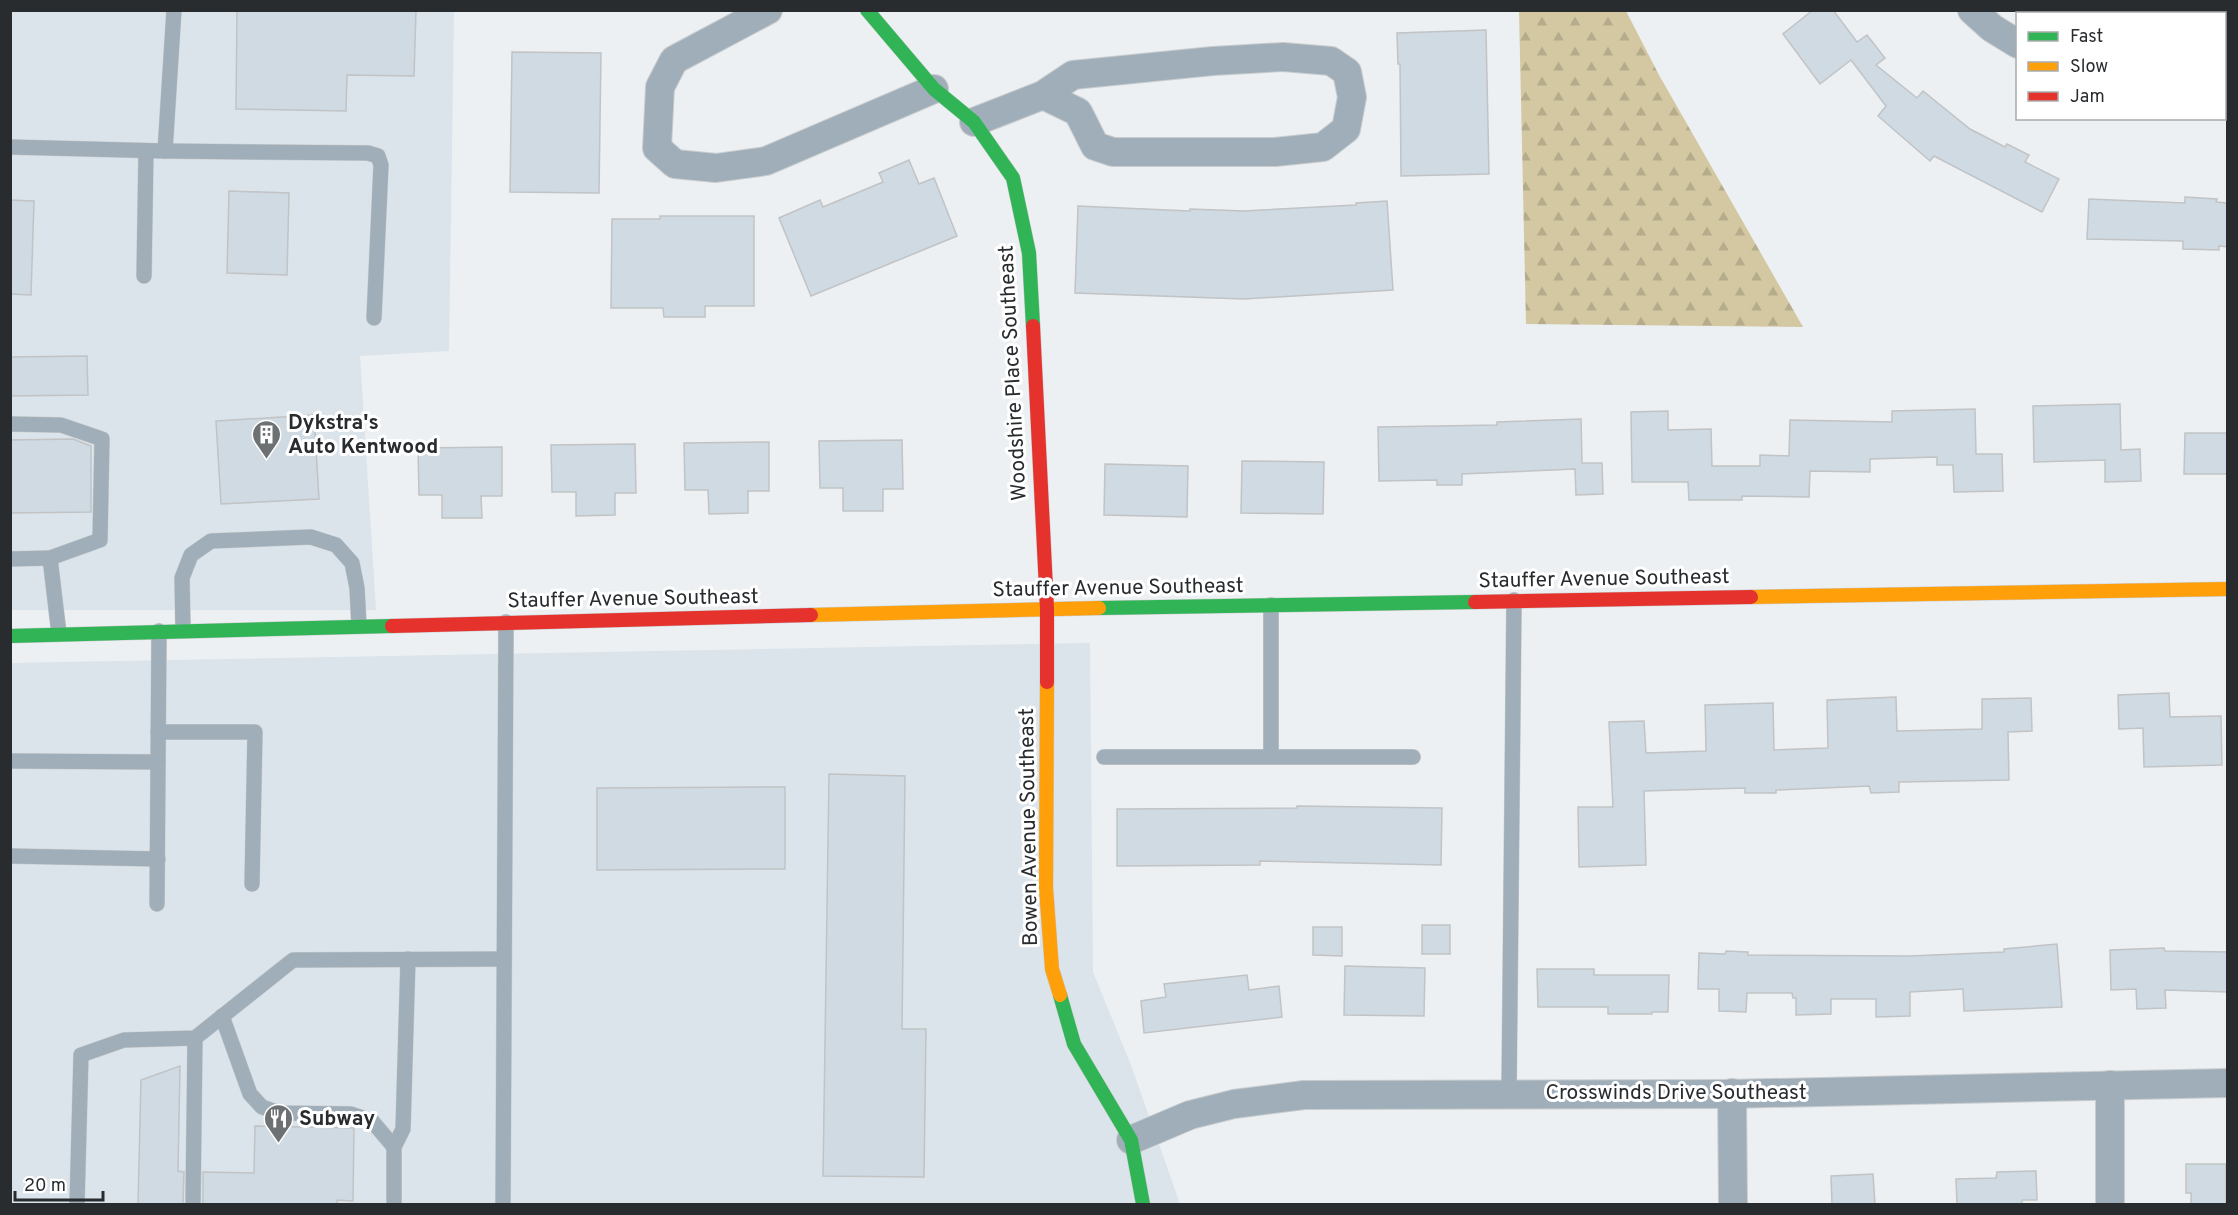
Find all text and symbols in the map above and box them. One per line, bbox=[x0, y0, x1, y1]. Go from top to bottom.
legend bbox=[2016, 12, 2226, 120]
text: Fast bbox=[2070, 26, 2103, 49]
text: Slow bbox=[2070, 56, 2108, 79]
text: Jam bbox=[2070, 86, 2105, 109]
street label: Woodshire Place Southeast bbox=[993, 244, 1034, 502]
place label: Dykstra's Auto Kentwood bbox=[288, 410, 438, 461]
building icon: Dykstra's Auto Kentwood bbox=[251, 418, 283, 460]
street label: Stauffer Avenue Southeast bbox=[1478, 564, 1730, 595]
street label: Stauffer Avenue Southeast bbox=[992, 573, 1244, 604]
street label: Stauffer Avenue Southeast bbox=[507, 584, 759, 615]
street label: Bowen Avenue Southeast bbox=[1014, 708, 1045, 946]
street label: Crosswinds Drive Southeast bbox=[1545, 1080, 1807, 1107]
restaurant icon: Subway bbox=[262, 1102, 294, 1144]
place label: Subway bbox=[299, 1106, 375, 1133]
scale bar bbox=[15, 1164, 104, 1202]
text: 20 m bbox=[24, 1175, 66, 1198]

